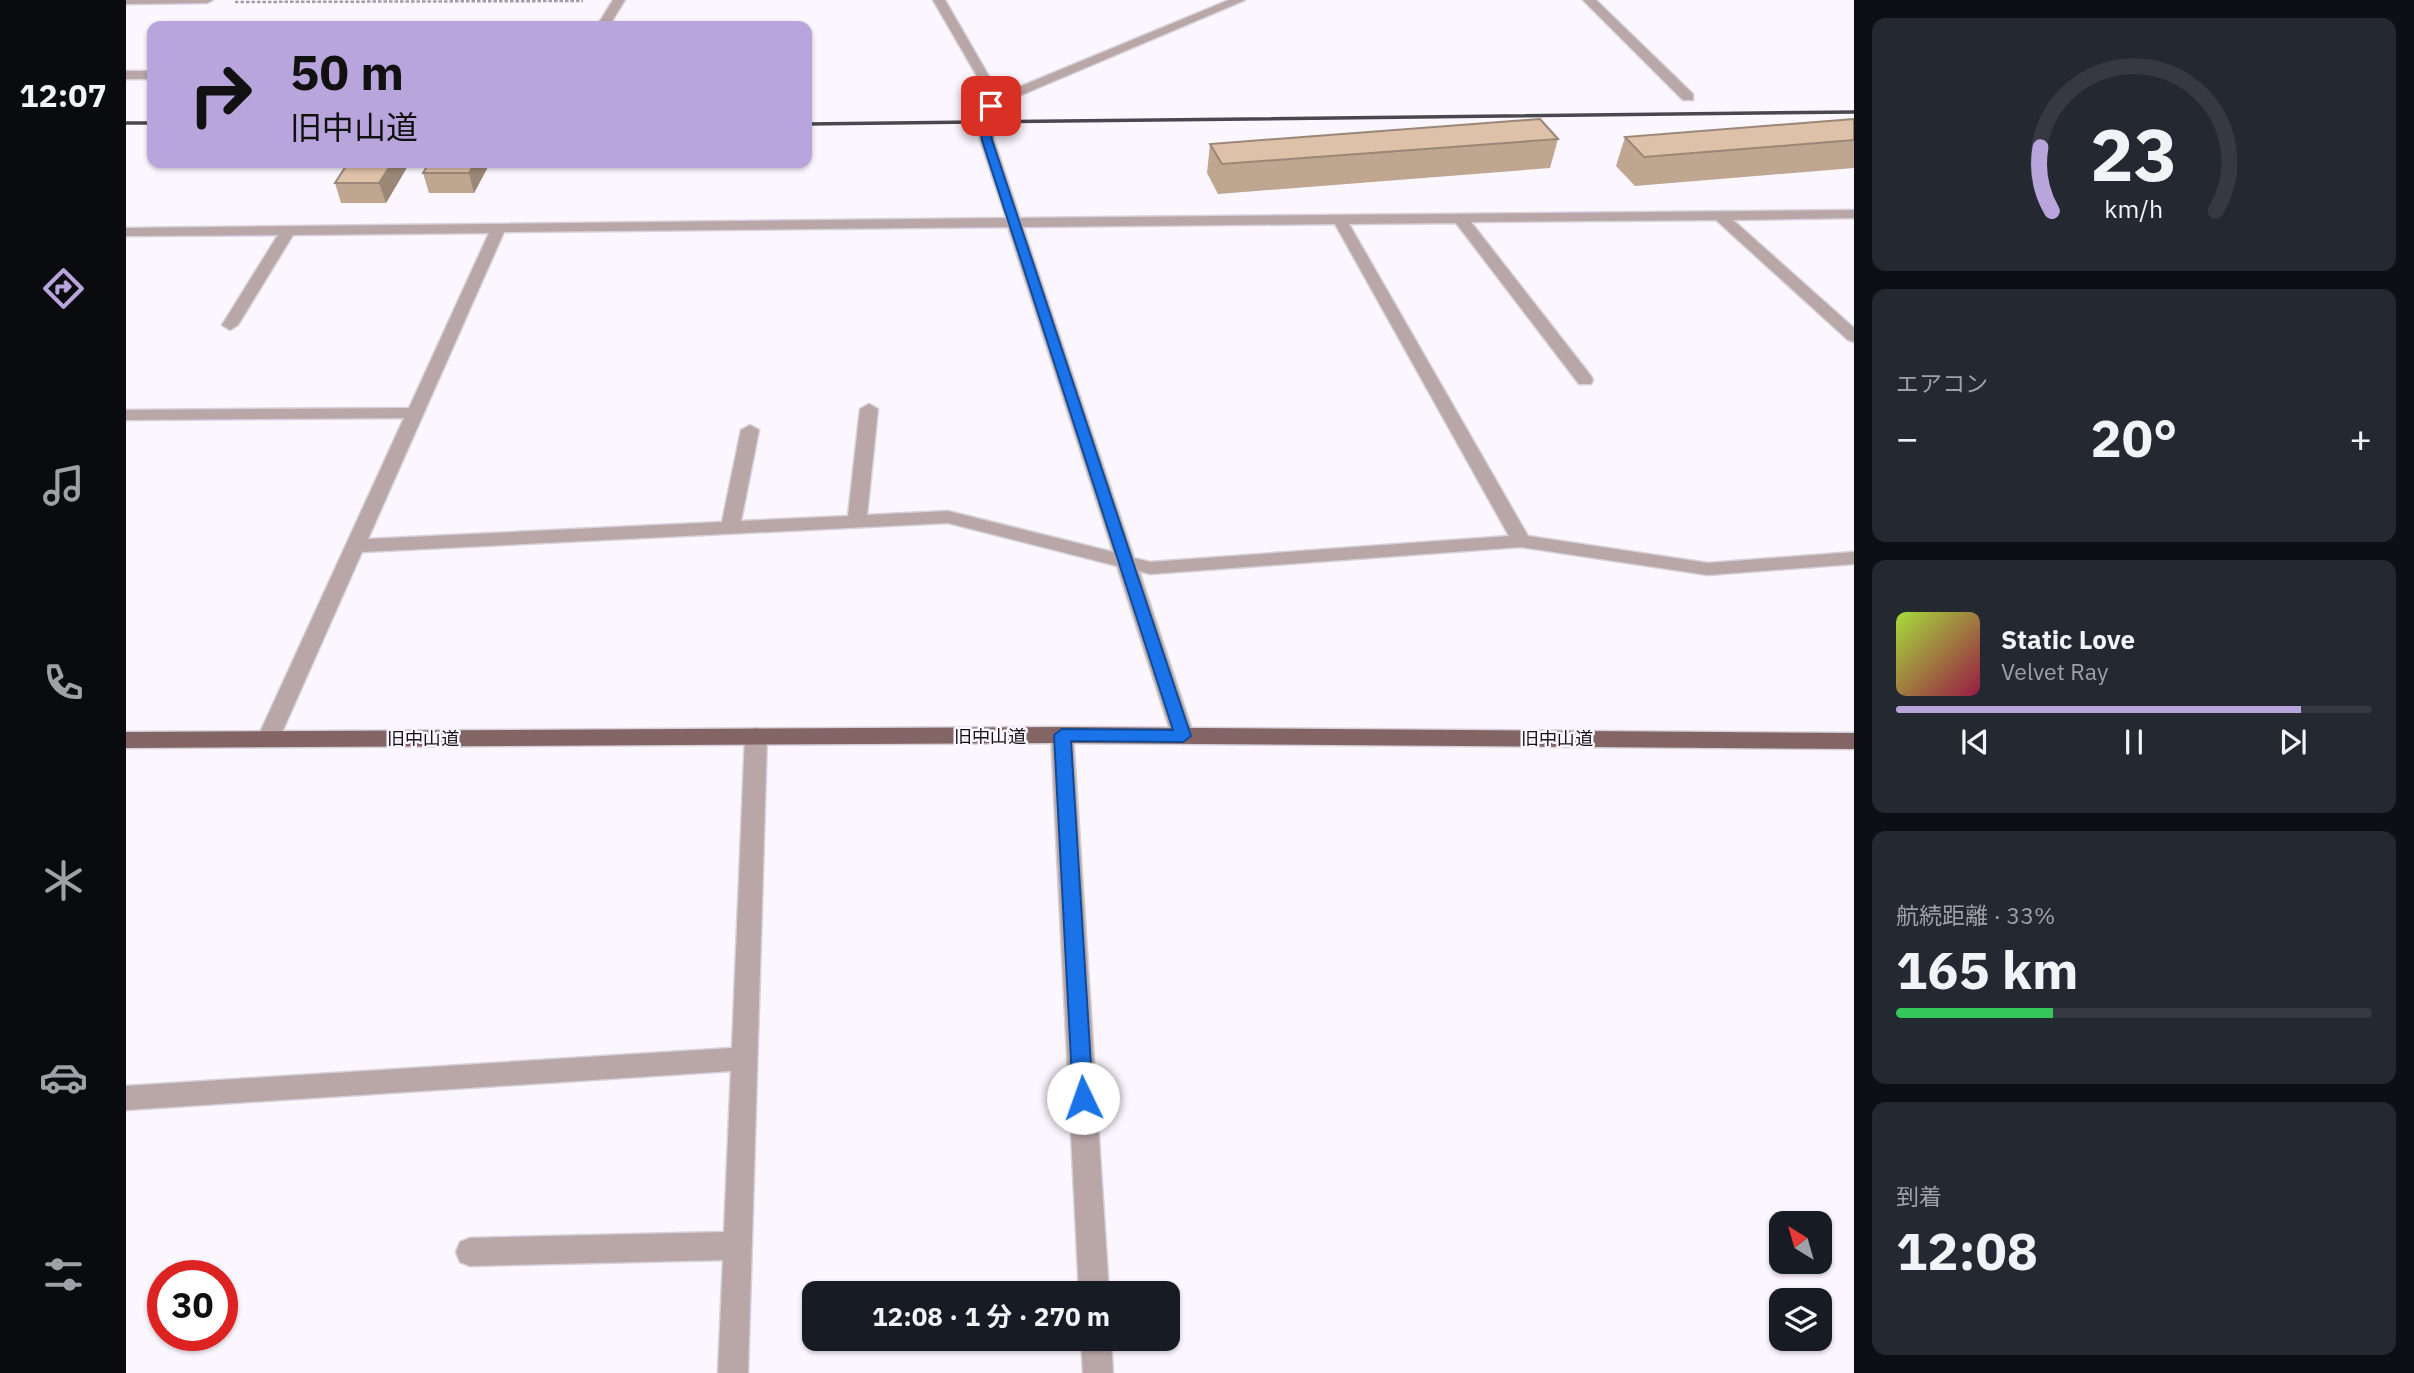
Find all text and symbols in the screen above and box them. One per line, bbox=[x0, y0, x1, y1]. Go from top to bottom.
text: 50 m bbox=[290, 40, 404, 103]
icon: right bbox=[175, 49, 266, 140]
text: 12:07 bbox=[19, 74, 107, 116]
pin bbox=[961, 76, 1021, 136]
icon: arrive bbox=[972, 87, 1010, 125]
text: 旧中山道 bbox=[290, 106, 418, 148]
text: 23 bbox=[2090, 106, 2178, 201]
text: km/h bbox=[2105, 191, 2163, 224]
icon: directions bbox=[39, 264, 88, 313]
text: エアコン bbox=[1896, 368, 1988, 398]
text: 20° bbox=[2091, 404, 2177, 471]
text: − bbox=[1896, 413, 1919, 462]
text: + bbox=[2349, 413, 2372, 462]
icon: music bbox=[39, 461, 88, 510]
text: Static Love bbox=[2001, 622, 2135, 656]
text: Velvet Ray bbox=[2001, 656, 2108, 686]
icon: phone bbox=[39, 658, 88, 707]
icon: previous bbox=[1956, 723, 1994, 761]
icon: pause bbox=[2115, 723, 2153, 761]
icon: next bbox=[2274, 723, 2312, 761]
street label: 旧中山道 bbox=[954, 725, 1026, 748]
street label: 旧中山道 bbox=[387, 727, 459, 750]
street label: 旧中山道 bbox=[1521, 727, 1593, 750]
icon: climate bbox=[39, 856, 88, 905]
text: 航続距離 · 33% bbox=[1896, 900, 2055, 930]
text: 165 km bbox=[1896, 936, 2078, 1003]
icon: car bbox=[39, 1053, 88, 1102]
position arrow bbox=[1046, 1061, 1120, 1135]
text: 到着 bbox=[1896, 1181, 1942, 1211]
north arrow bbox=[1769, 1211, 1832, 1274]
map controls bbox=[1769, 1211, 1832, 1351]
text: 12:08 bbox=[1896, 1217, 2038, 1284]
icon: filters bbox=[39, 1250, 88, 1299]
speed limit sign: 30 bbox=[147, 1260, 238, 1351]
button: layers bbox=[1769, 1288, 1832, 1351]
text: 12:08 · 1 分 · 270 m bbox=[872, 1299, 1110, 1333]

